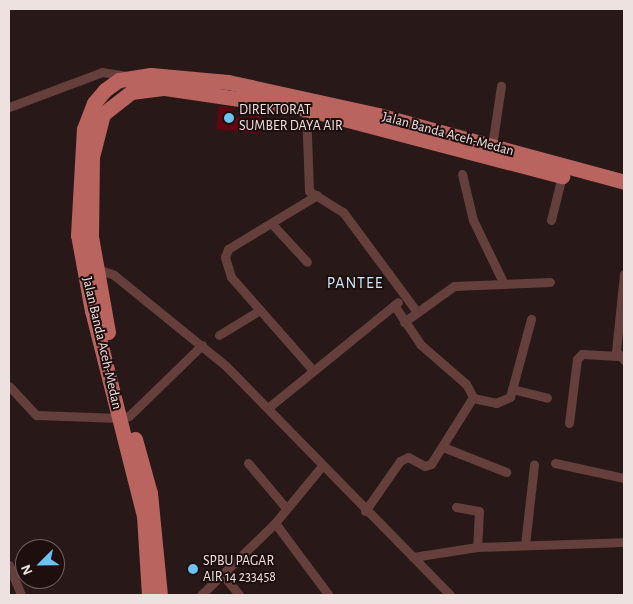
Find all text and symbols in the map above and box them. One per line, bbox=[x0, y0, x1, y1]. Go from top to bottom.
place label: DIREKTORAT SUMBER DAYA AIR bbox=[239, 102, 343, 134]
street label: Jalan Banda Aceh-Medan bbox=[380, 108, 516, 160]
marker: DIREKTORAT SUMBER DAYA AIR bbox=[223, 112, 235, 124]
district label: PANTEE bbox=[326, 273, 384, 293]
street label: Jalan Banda Aceh-Medan bbox=[79, 275, 125, 411]
north arrow bbox=[15, 539, 65, 589]
place label: SPBU PAGAR AIR 14 233458 bbox=[203, 553, 276, 586]
text: N bbox=[19, 562, 35, 577]
marker: SPBU PAGAR AIR 14 233458 bbox=[187, 563, 199, 575]

